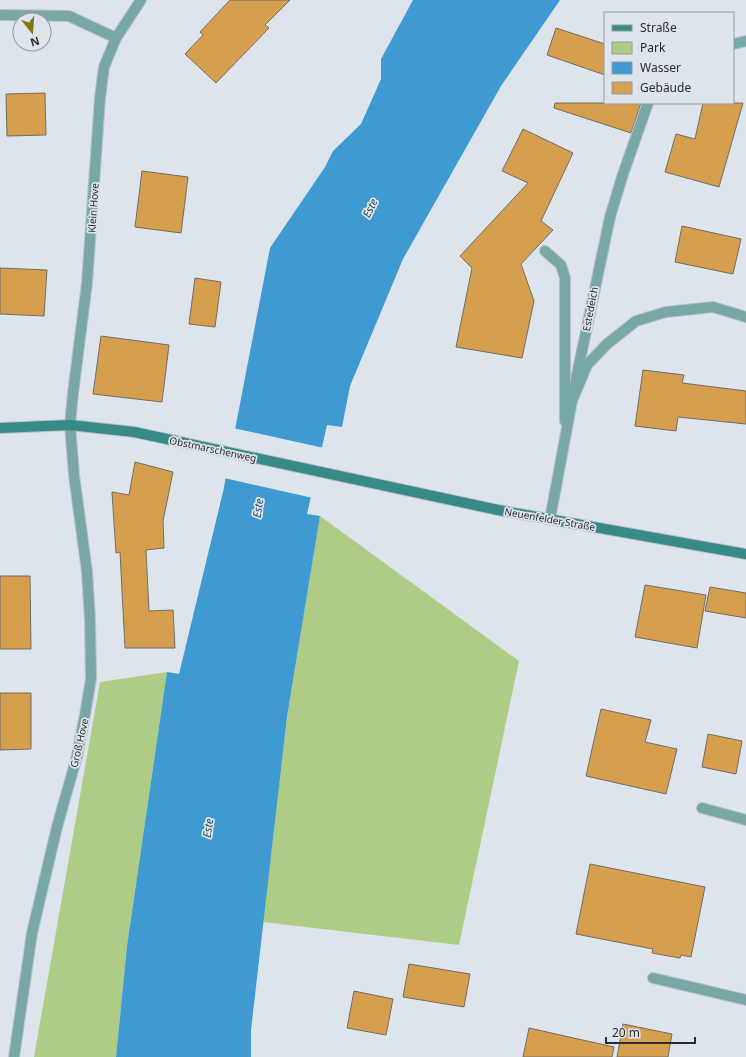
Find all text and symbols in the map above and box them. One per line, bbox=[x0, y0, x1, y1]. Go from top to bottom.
north arrow bbox=[12, 12, 52, 52]
legend bbox=[604, 12, 734, 104]
text: Straße bbox=[640, 19, 677, 36]
text: N bbox=[29, 34, 42, 51]
text: Park bbox=[640, 39, 666, 56]
text: Wasser bbox=[640, 59, 681, 76]
text: Gebäude bbox=[640, 79, 691, 96]
street label: Klein Hove bbox=[84, 182, 102, 233]
water label: Este bbox=[359, 195, 381, 220]
street label: Estedeich bbox=[579, 286, 601, 332]
street label: Obstmarschenweg bbox=[168, 433, 258, 465]
water label: Este bbox=[249, 497, 267, 519]
street label: Neuenfelder Straße bbox=[503, 504, 597, 534]
street label: Groß Hove bbox=[67, 717, 92, 769]
water label: Este bbox=[199, 817, 217, 839]
scale bar bbox=[606, 1019, 695, 1045]
text: 20 m bbox=[612, 1024, 640, 1041]

